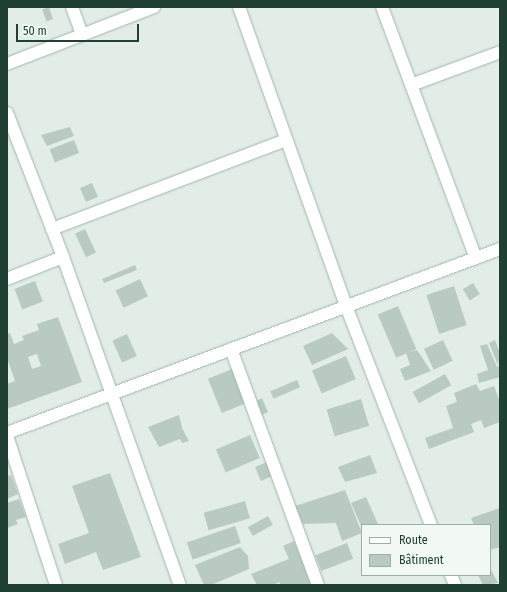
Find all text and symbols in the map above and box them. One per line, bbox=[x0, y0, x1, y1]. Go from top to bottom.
scale bar bbox=[18, 16, 141, 42]
text: 50 m bbox=[23, 24, 47, 38]
legend bbox=[361, 524, 491, 576]
text: Route bbox=[399, 533, 428, 547]
text: Bâtiment bbox=[399, 553, 444, 567]

